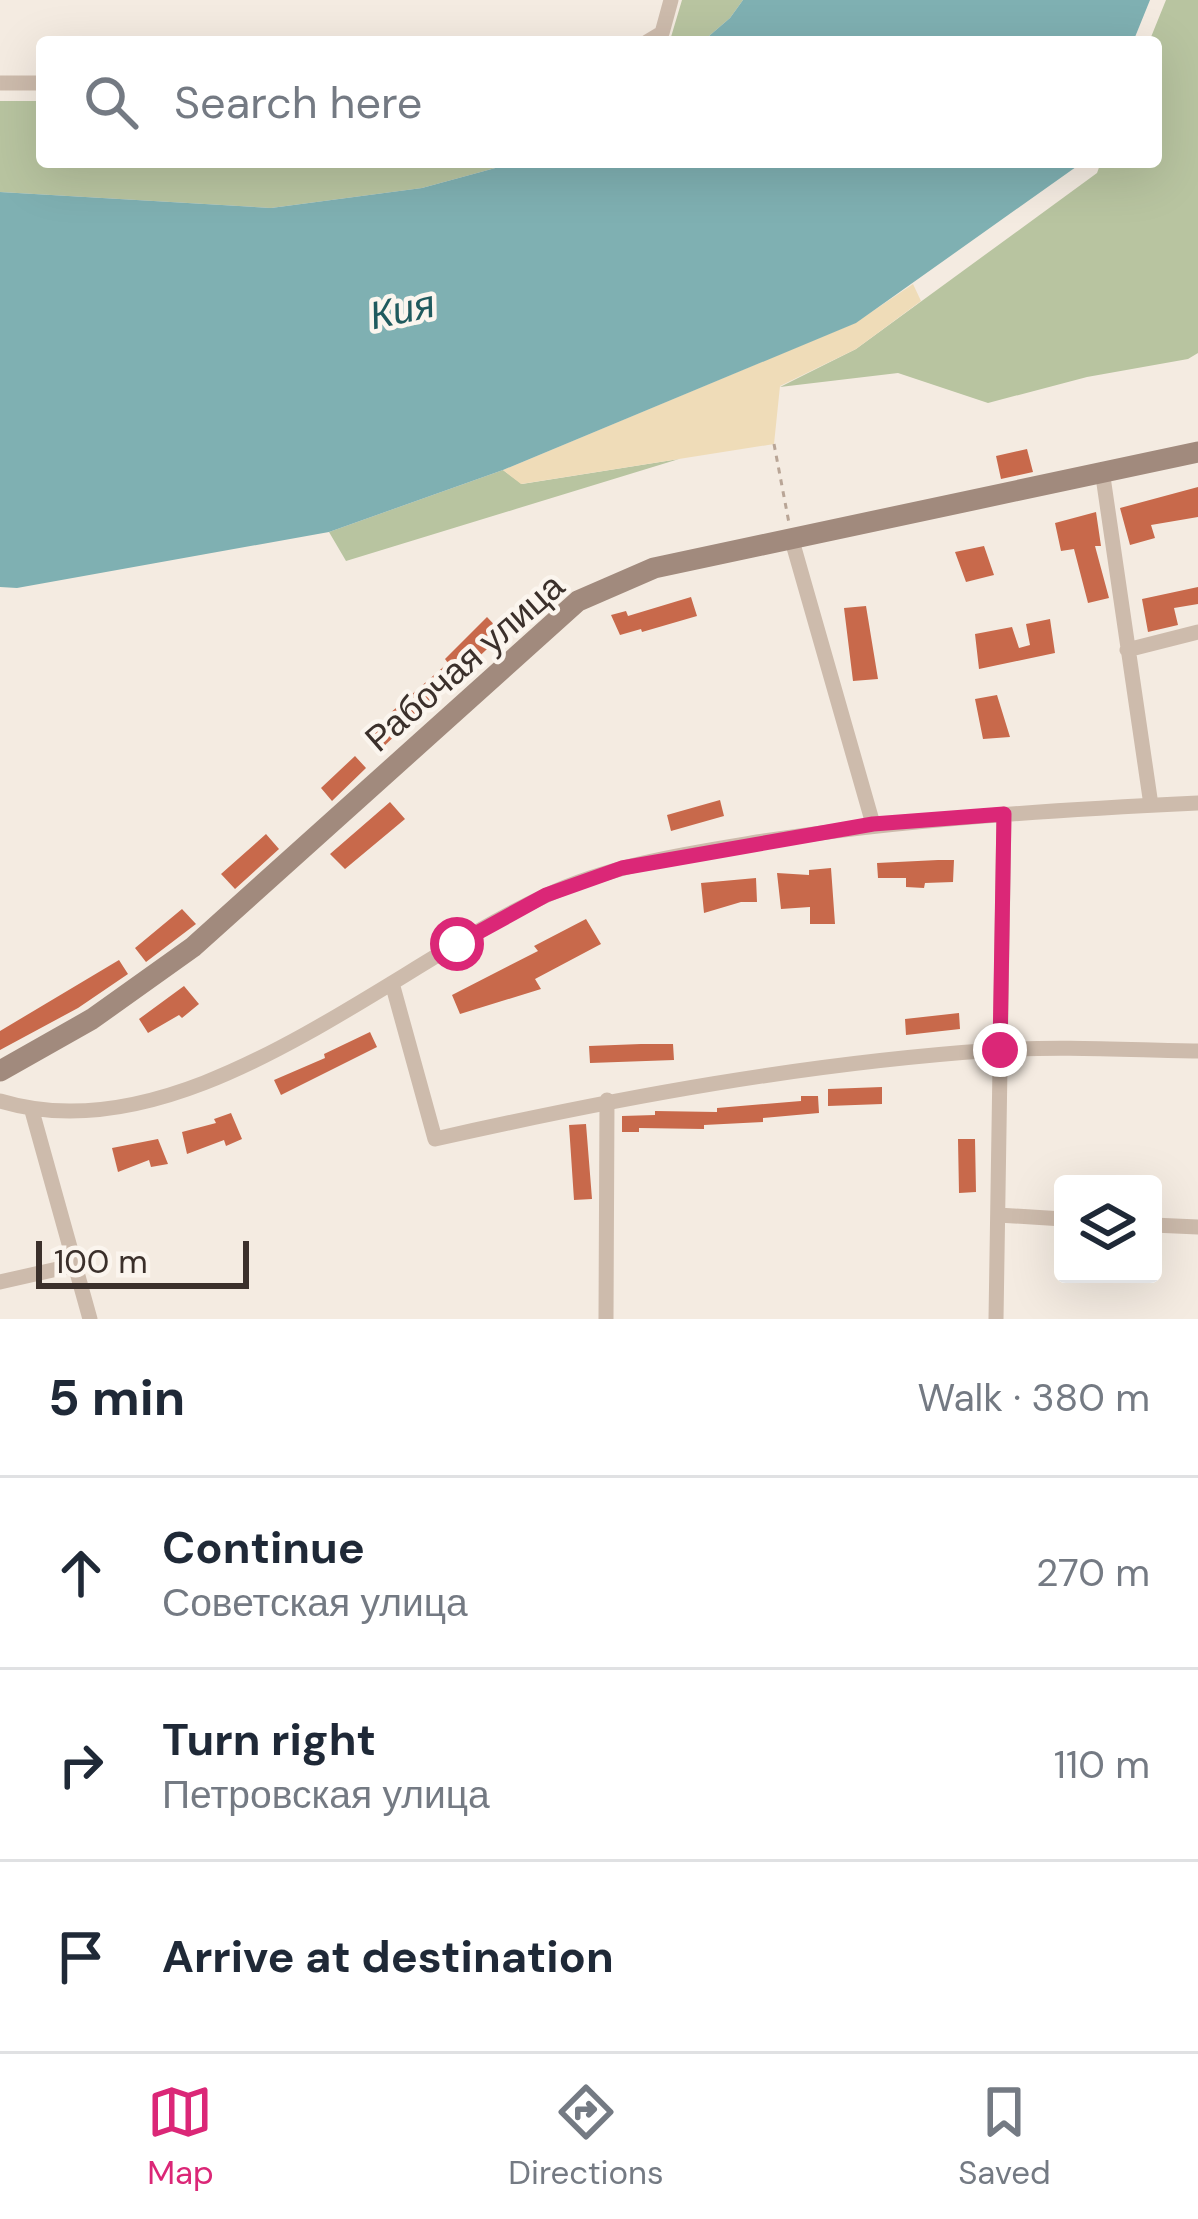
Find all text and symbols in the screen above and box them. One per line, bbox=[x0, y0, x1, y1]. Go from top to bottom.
search box bbox=[36, 36, 1162, 168]
icon: search bbox=[78, 69, 144, 135]
text: Search here bbox=[174, 73, 422, 132]
water label: Кия bbox=[365, 278, 440, 341]
street label: Рабочая улица bbox=[355, 562, 575, 762]
route start bbox=[430, 917, 484, 971]
route end bbox=[973, 1023, 1027, 1077]
map controls bbox=[1054, 1175, 1162, 1283]
button: layers bbox=[1054, 1175, 1162, 1283]
scale bar bbox=[36, 1235, 249, 1288]
text: 100 m bbox=[54, 1240, 148, 1283]
text: 5 min bbox=[48, 1364, 185, 1431]
text: Walk · 380 m bbox=[918, 1372, 1150, 1423]
text: Continue bbox=[162, 1518, 365, 1577]
icon: ahead bbox=[48, 1540, 114, 1606]
text: 270 m bbox=[1036, 1547, 1150, 1598]
text: Советская улица bbox=[162, 1577, 468, 1628]
text: Turn right bbox=[162, 1710, 376, 1769]
icon: right bbox=[48, 1732, 114, 1798]
text: 110 m bbox=[1054, 1739, 1150, 1790]
text: Петровская улица bbox=[162, 1769, 490, 1820]
icon: arrive bbox=[48, 1924, 114, 1990]
text: Arrive at destination bbox=[162, 1927, 614, 1986]
tab: Map bbox=[147, 2079, 214, 2194]
tab: Directions bbox=[508, 2079, 664, 2194]
tab: Saved bbox=[958, 2079, 1051, 2194]

